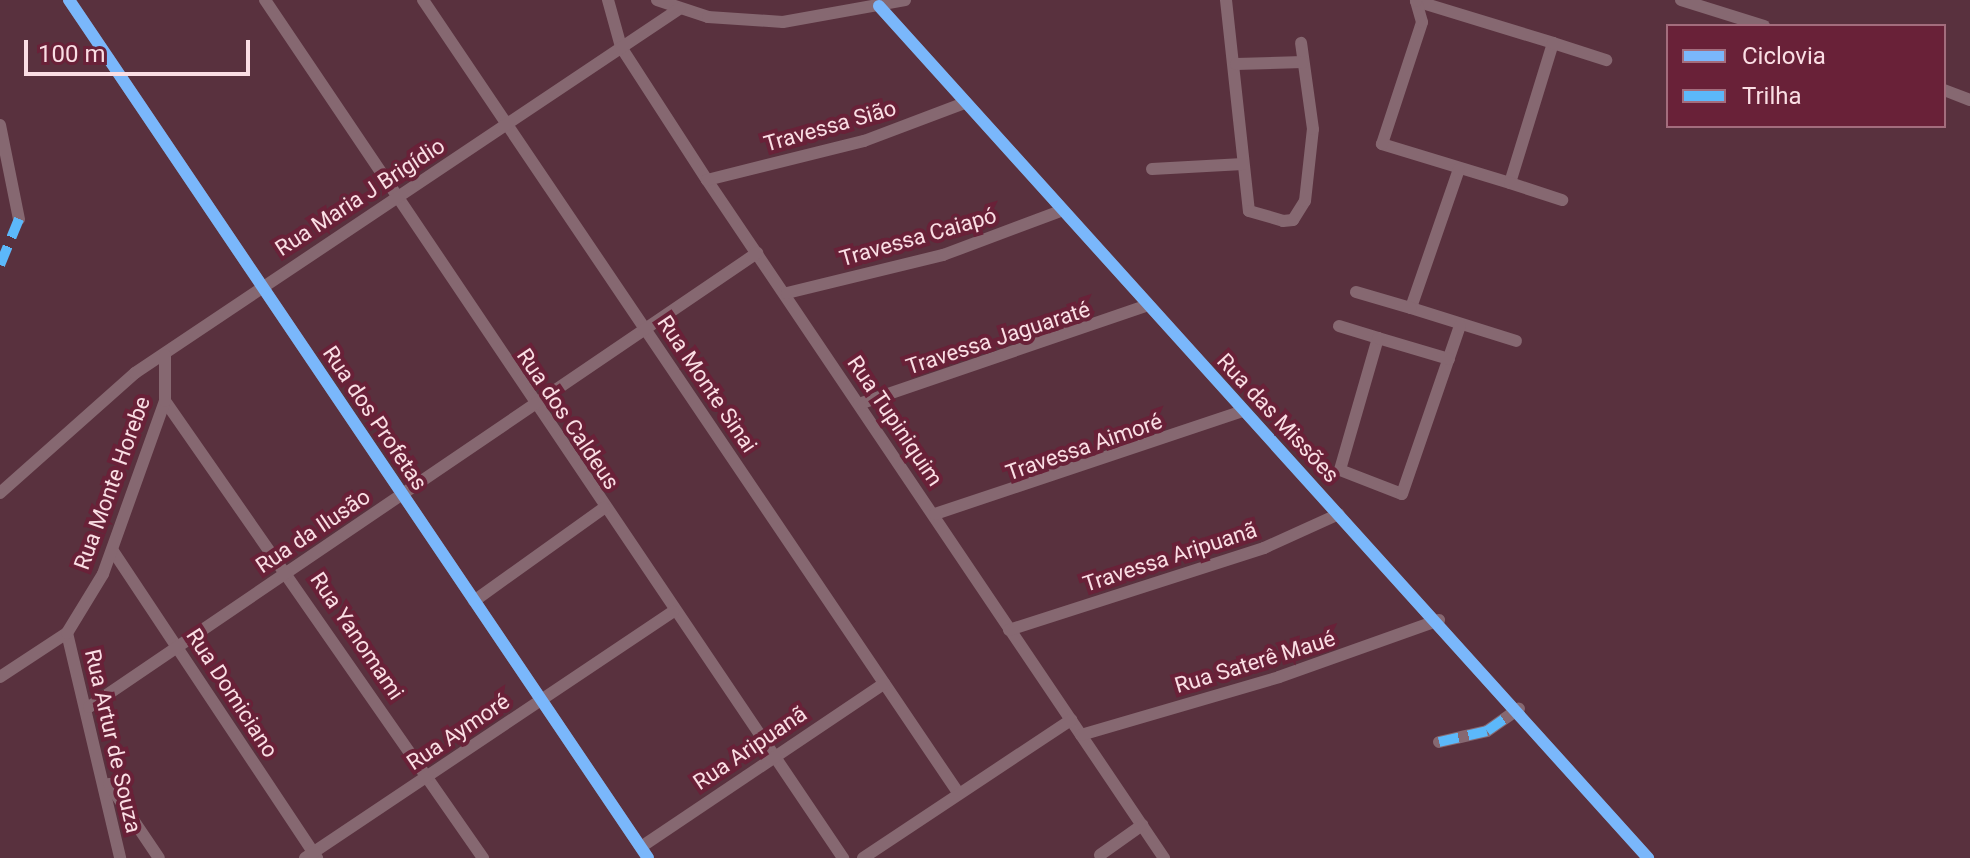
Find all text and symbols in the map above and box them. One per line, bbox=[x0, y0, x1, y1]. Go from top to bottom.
scale bar bbox=[28, 24, 254, 74]
legend bbox=[1666, 24, 1946, 128]
text: 100 m bbox=[38, 40, 105, 68]
text: Ciclovia bbox=[1742, 42, 1826, 70]
text: Trilha bbox=[1742, 82, 1802, 110]
street label: Travessa Sião bbox=[761, 95, 899, 157]
street label: Rua Maria J Brigídio bbox=[270, 132, 450, 262]
street label: Travessa Caiapó bbox=[837, 202, 999, 272]
street label: Travessa Jaguaraté bbox=[903, 296, 1093, 380]
street label: Rua Monte Sinai bbox=[652, 311, 762, 457]
street label: Rua dos Profetas bbox=[317, 341, 433, 495]
street label: Rua dos Caldeus bbox=[511, 344, 625, 494]
street label: Rua das Missões bbox=[1211, 348, 1345, 488]
street label: Rua Tupiniquim bbox=[842, 351, 948, 491]
street label: Rua Monte Horebe bbox=[68, 393, 156, 573]
street label: Travessa Aimoré bbox=[1002, 408, 1166, 486]
street label: Rua da Ilusão bbox=[251, 483, 375, 579]
street label: Travessa Aripuanã bbox=[1080, 516, 1260, 598]
street label: Rua Yanomami bbox=[305, 567, 409, 705]
street label: Rua Domiciano bbox=[181, 624, 283, 762]
street label: Rua Saterê Maué bbox=[1172, 625, 1338, 699]
street label: Rua Artur de Souza bbox=[79, 647, 147, 835]
street label: Rua Aymoré bbox=[402, 688, 514, 776]
street label: Rua Aripuanã bbox=[688, 700, 812, 796]

